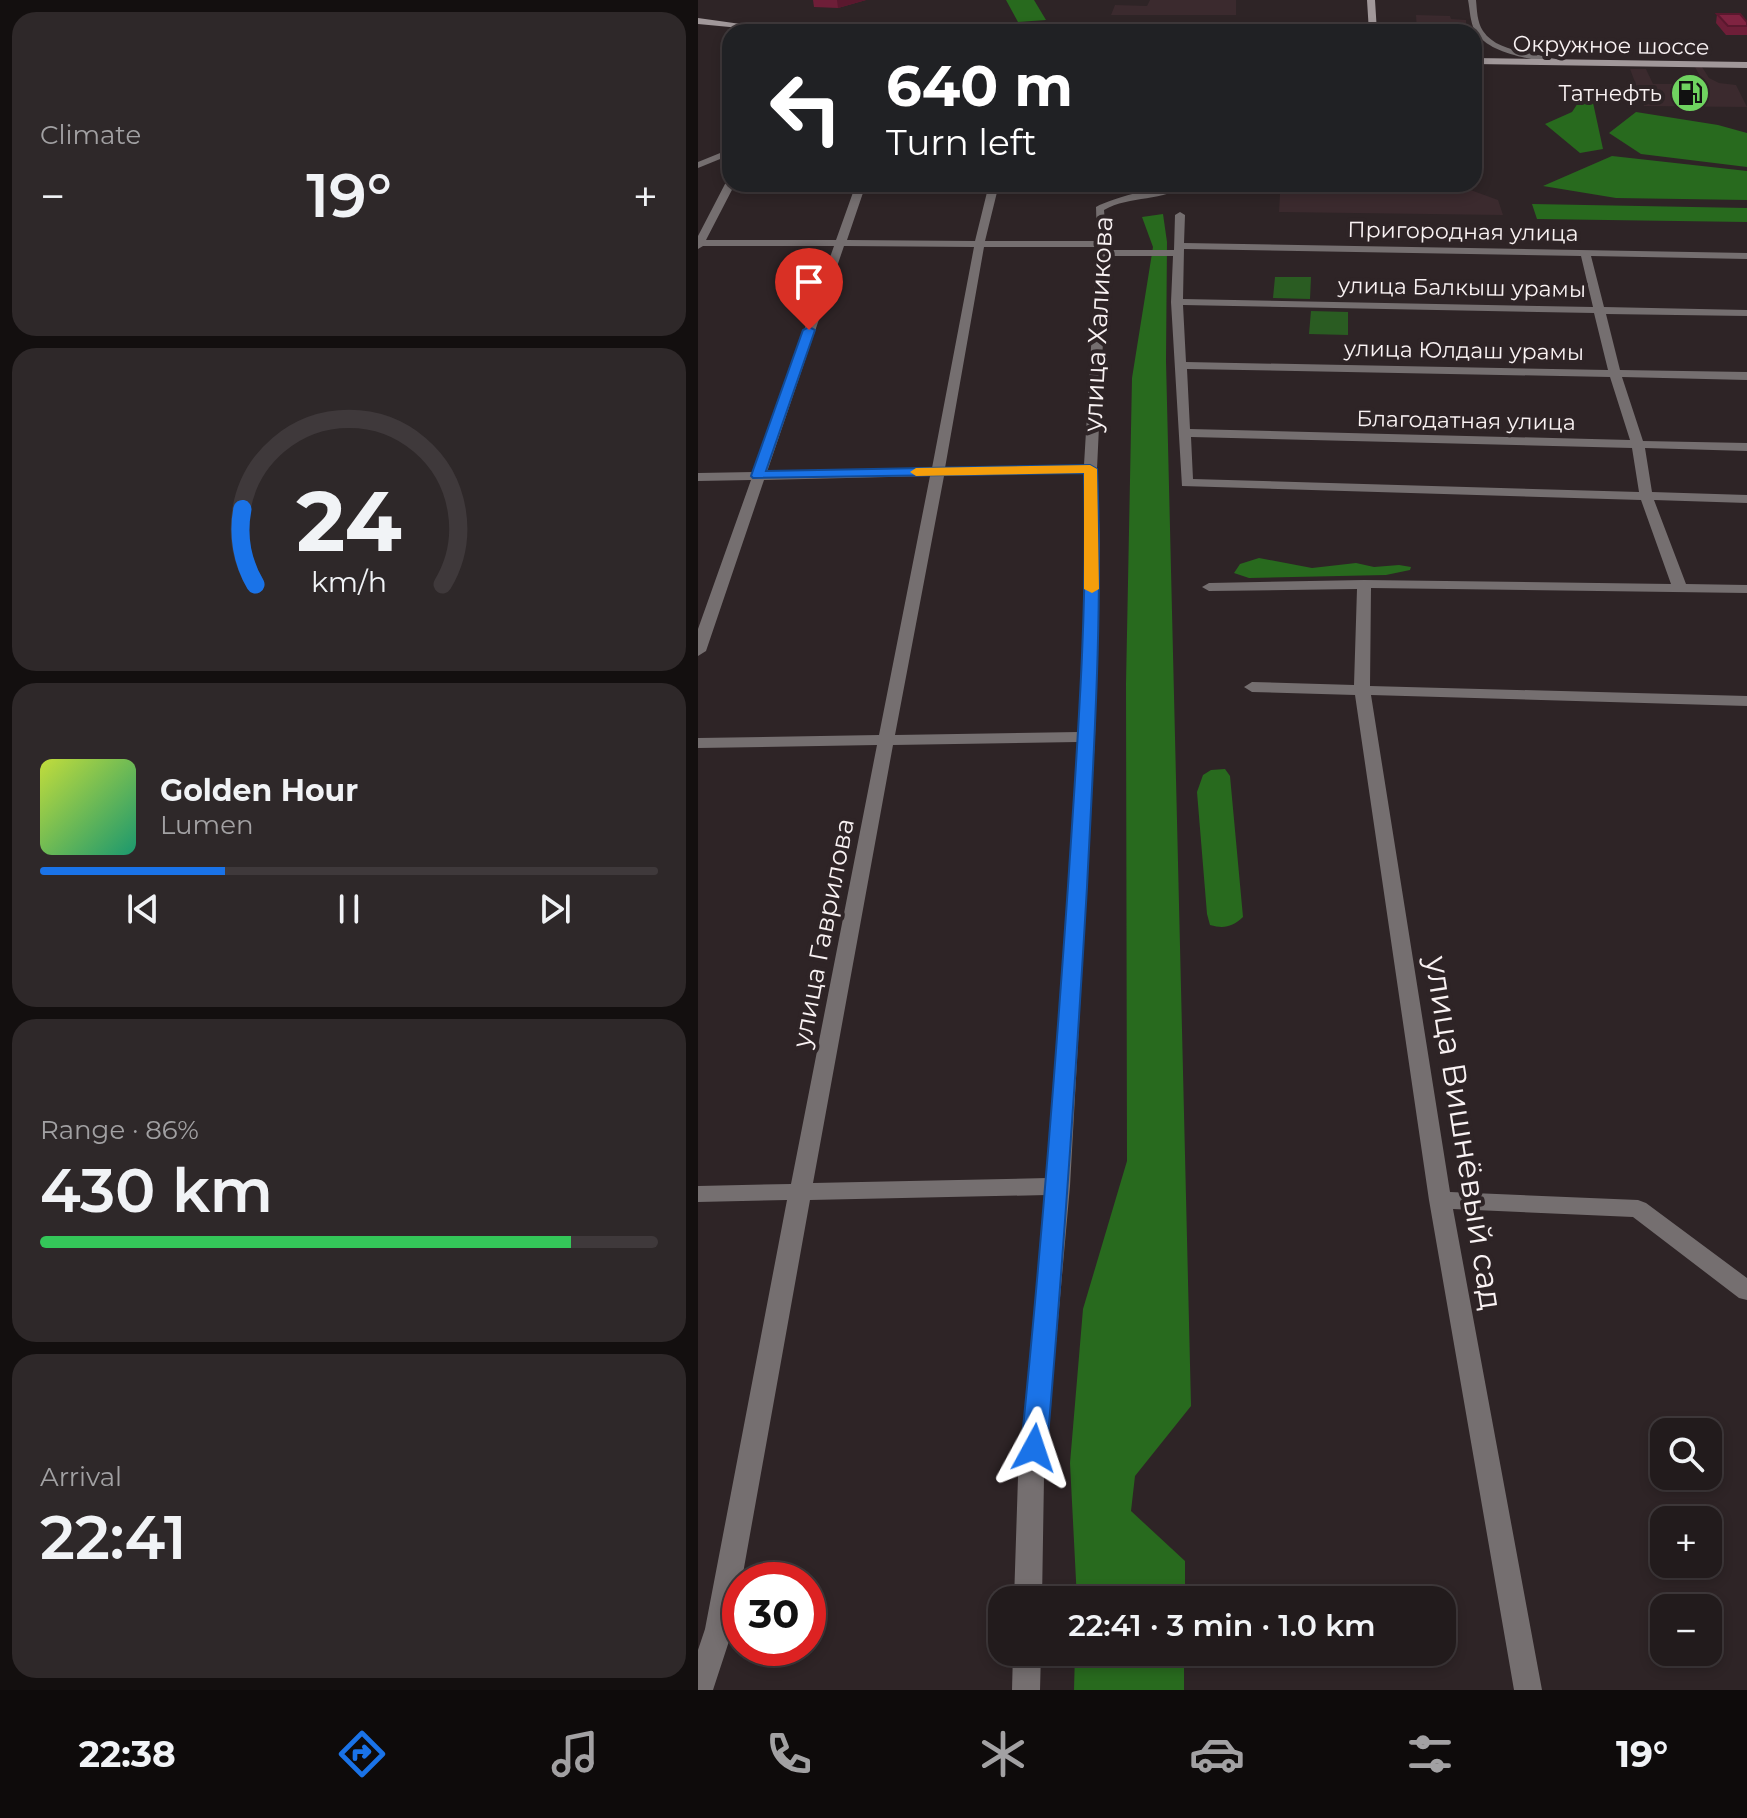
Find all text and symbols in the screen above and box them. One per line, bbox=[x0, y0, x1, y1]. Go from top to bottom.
street label: Окружное шоссе bbox=[1512, 30, 1710, 61]
text: 640 m bbox=[886, 52, 1073, 120]
icon: left bbox=[754, 56, 858, 160]
fuel station icon: Татнефть bbox=[1669, 72, 1711, 114]
place label: Татнефть bbox=[1558, 80, 1662, 107]
text: Climate bbox=[40, 119, 141, 151]
text: Turn left bbox=[886, 120, 1037, 164]
text: 19° bbox=[306, 159, 392, 232]
text: − bbox=[40, 169, 65, 223]
text: + bbox=[633, 169, 658, 223]
street label: улица Халикова bbox=[1076, 215, 1120, 434]
street label: Пригородная улица bbox=[1347, 216, 1579, 247]
pin bbox=[775, 248, 843, 330]
icon: arrive bbox=[787, 260, 831, 304]
street label: улица Балкыш урамы bbox=[1337, 272, 1586, 303]
street label: улица Юлдаш урамы bbox=[1343, 335, 1584, 366]
street label: Благодатная улица bbox=[1356, 405, 1576, 436]
text: 24 bbox=[296, 470, 402, 572]
text: km/h bbox=[311, 565, 387, 600]
text: Golden Hour bbox=[160, 772, 358, 809]
text: Lumen bbox=[160, 809, 253, 841]
street label: улица Гаврилова bbox=[785, 816, 861, 1051]
icon: previous bbox=[121, 887, 165, 931]
icon: pause bbox=[327, 887, 371, 931]
icon: next bbox=[533, 887, 577, 931]
street label: улица Вишнёвый сад bbox=[1417, 952, 1512, 1313]
text: Range · 86% bbox=[40, 1114, 199, 1146]
text: 430 km bbox=[40, 1154, 273, 1227]
position arrow bbox=[992, 1406, 1076, 1490]
map controls bbox=[1650, 1418, 1722, 1666]
button: search bbox=[1650, 1418, 1722, 1490]
text: Arrival bbox=[40, 1461, 122, 1493]
text: 22:41 bbox=[40, 1501, 187, 1574]
button: + bbox=[1650, 1506, 1722, 1578]
speed limit sign: 30 bbox=[722, 1562, 826, 1666]
button: − bbox=[1650, 1594, 1722, 1666]
text: 22:41 · 3 min · 1.0 km bbox=[1068, 1607, 1376, 1644]
icon: directions bbox=[334, 1726, 390, 1782]
icon: music bbox=[547, 1726, 603, 1782]
icon: phone bbox=[761, 1726, 817, 1782]
icon: climate bbox=[975, 1726, 1031, 1782]
icon: car bbox=[1189, 1726, 1245, 1782]
icon: filters bbox=[1402, 1726, 1458, 1782]
text: 22:38 bbox=[79, 1732, 176, 1776]
text: 19° bbox=[1616, 1732, 1668, 1776]

